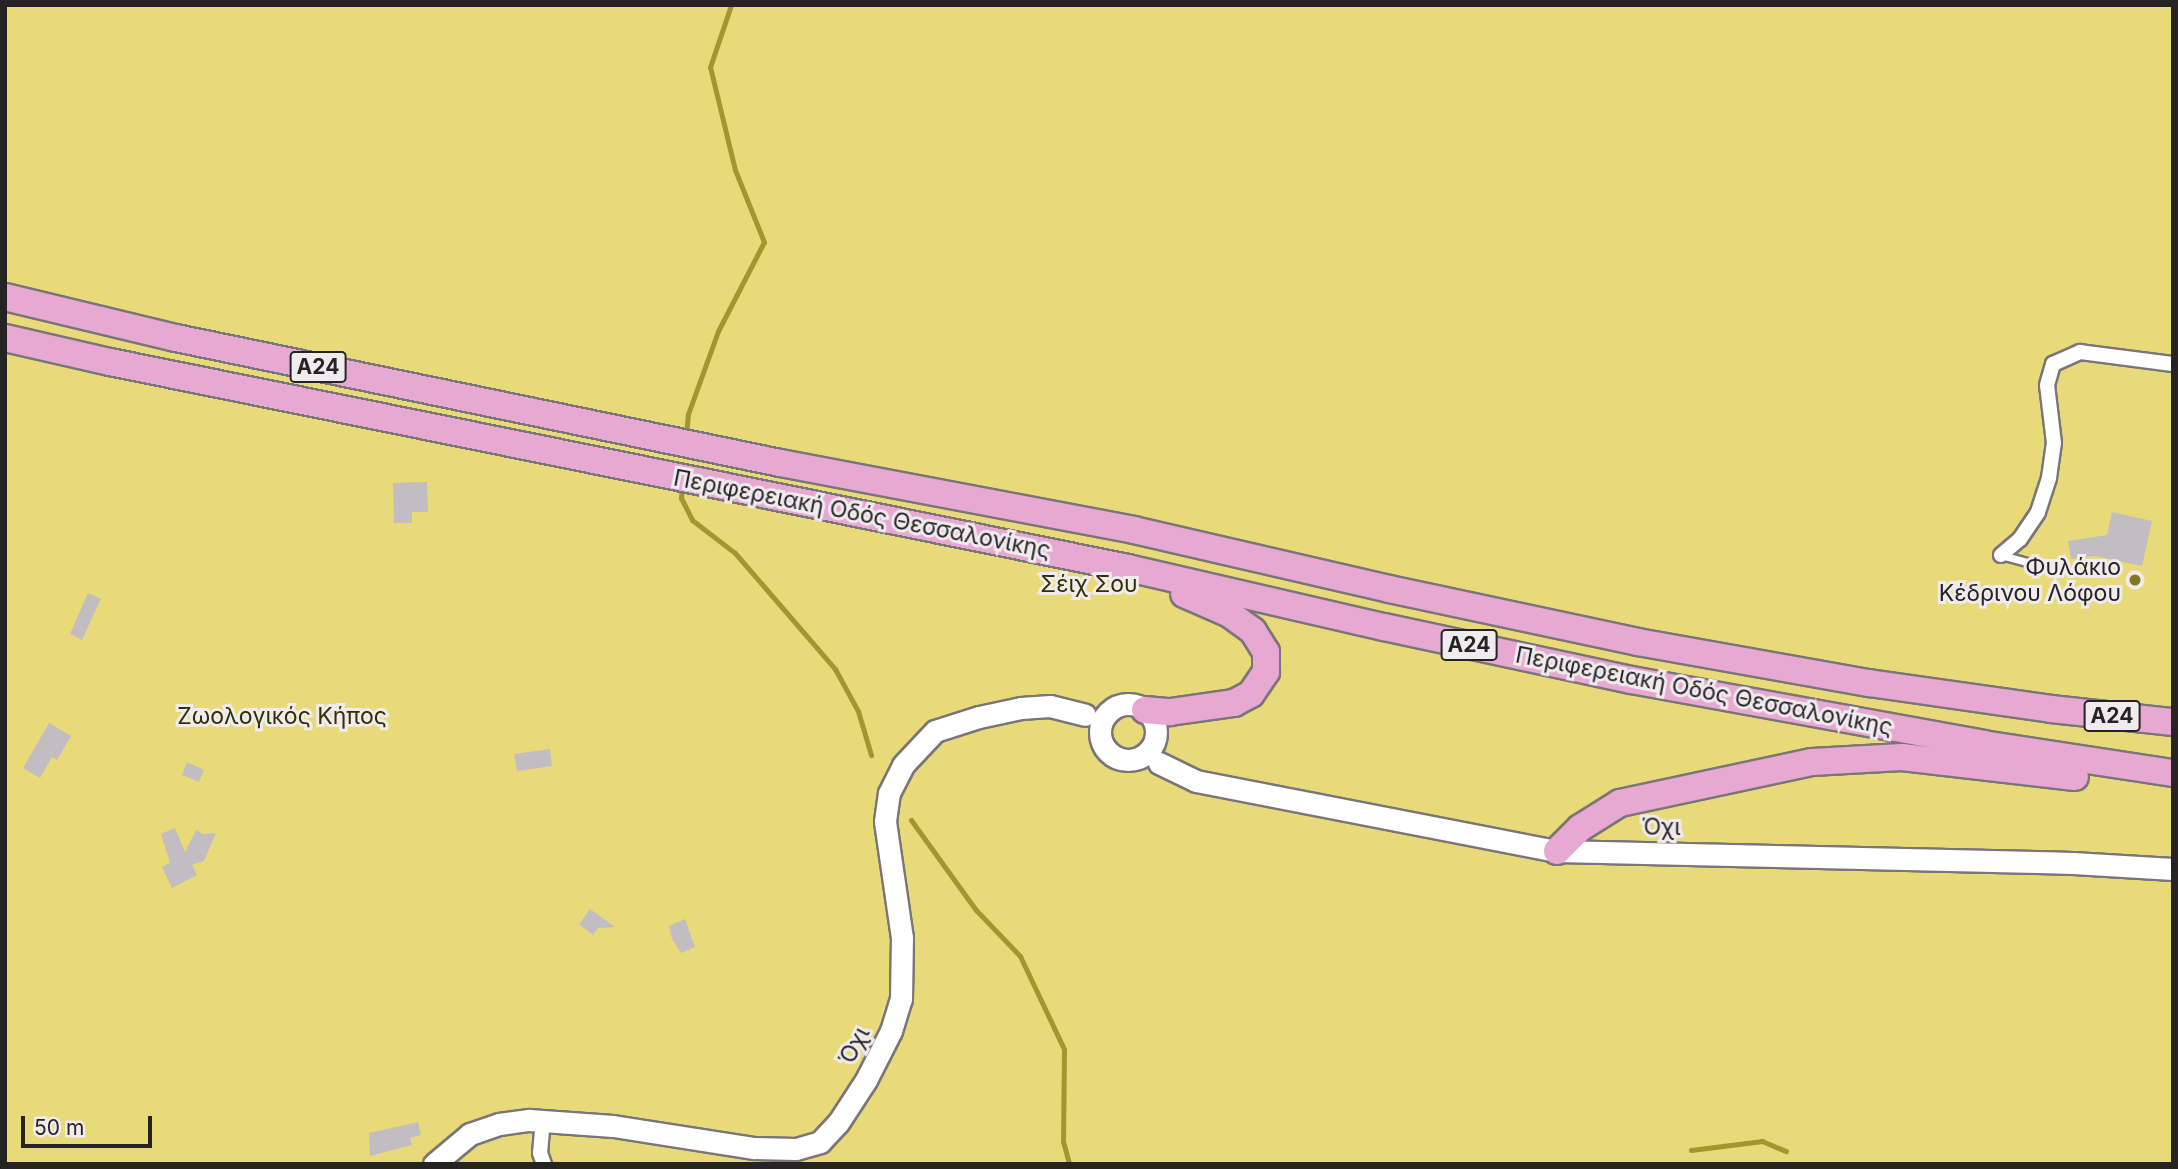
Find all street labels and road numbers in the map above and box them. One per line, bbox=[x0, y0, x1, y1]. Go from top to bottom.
road number: Α24 bbox=[288, 350, 348, 384]
street label: Περιφερειακή Οδός Θεσσαλονίκης bbox=[671, 464, 1053, 564]
road number: Α24 bbox=[1439, 628, 1499, 662]
street label: Περιφερειακή Οδός Θεσσαλονίκης bbox=[1513, 641, 1895, 741]
road number: Α24 bbox=[2082, 698, 2142, 734]
street label: Όχι bbox=[1641, 813, 1681, 841]
street label: Όχι bbox=[833, 1022, 875, 1070]

